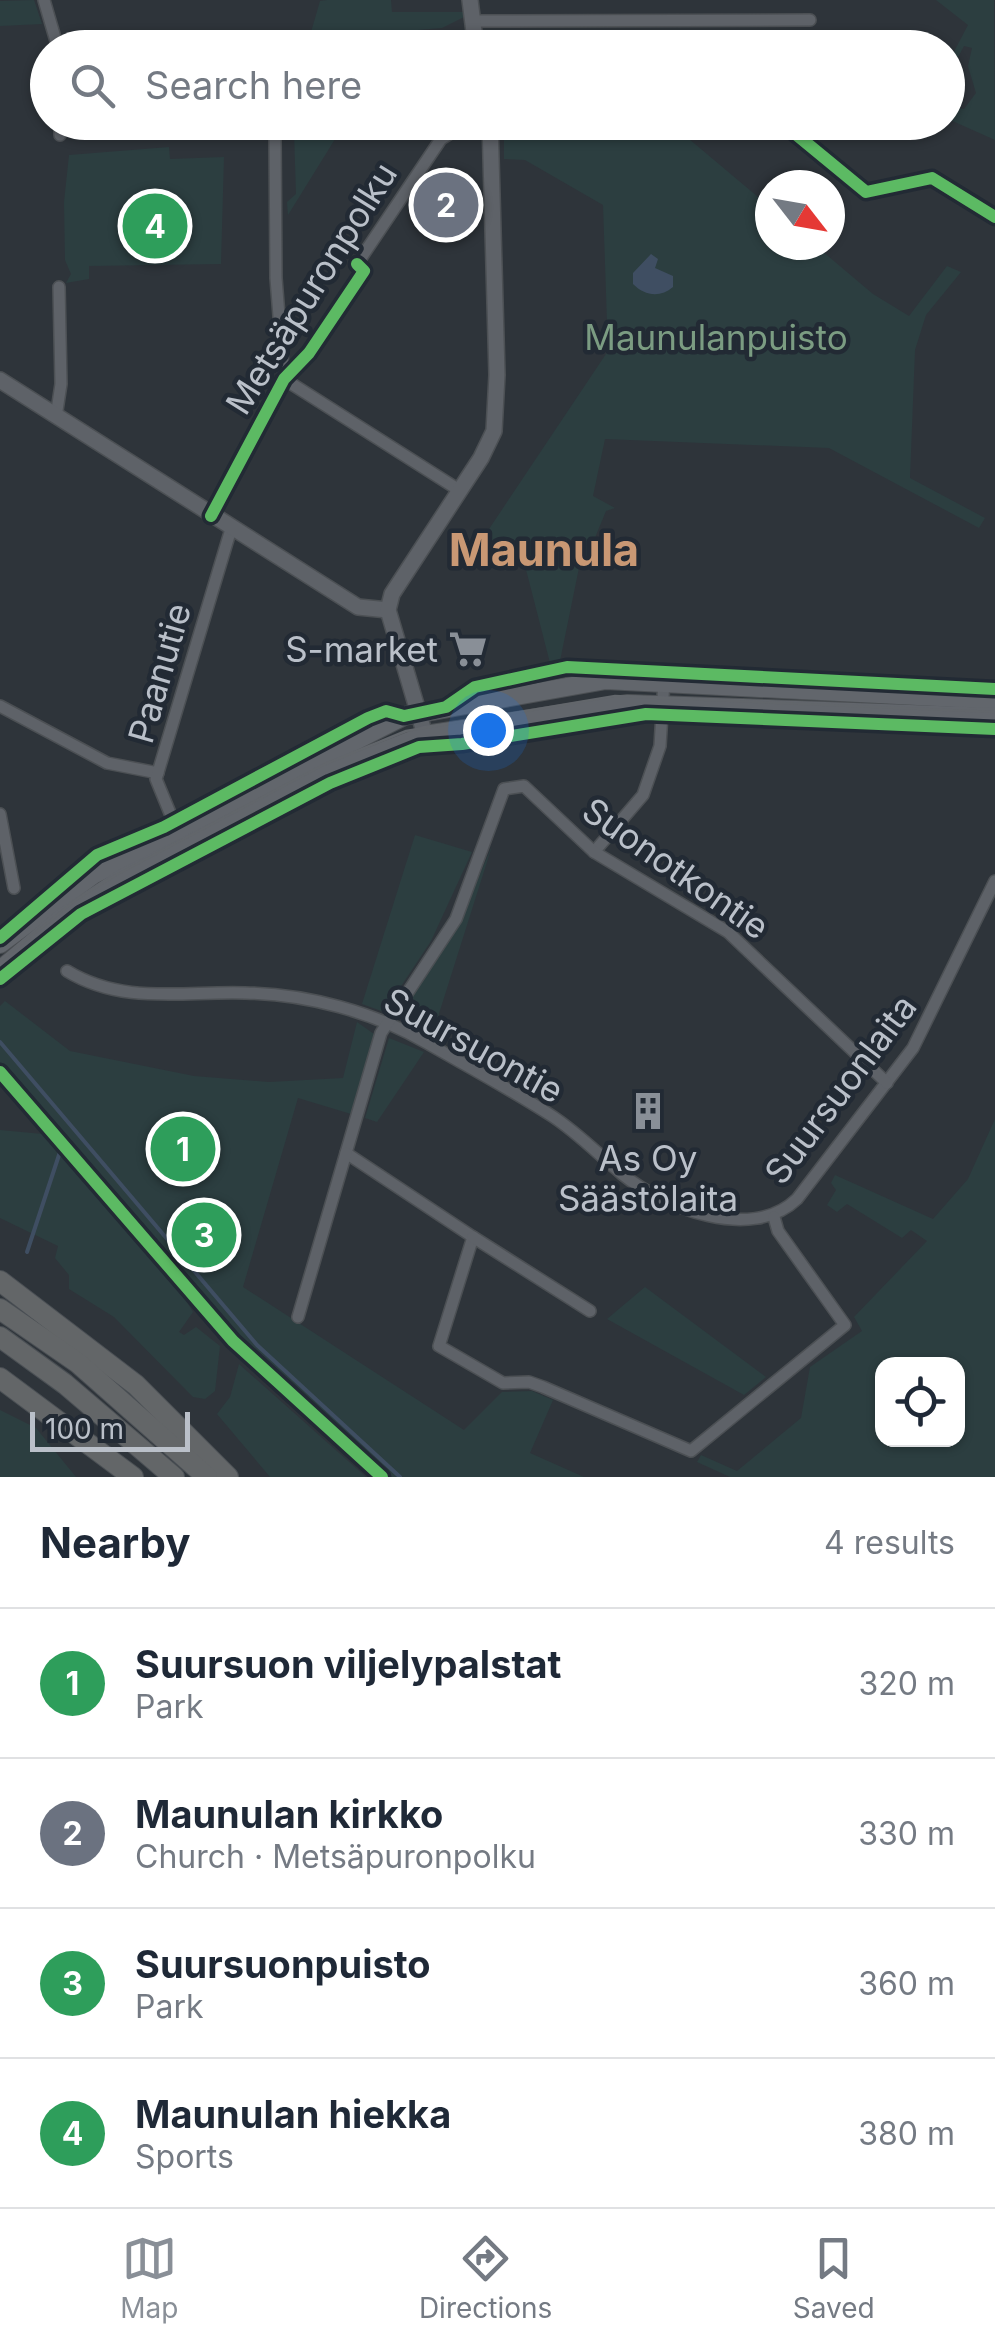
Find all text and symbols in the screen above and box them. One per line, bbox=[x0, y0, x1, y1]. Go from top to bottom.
search box bbox=[30, 30, 965, 140]
icon: search bbox=[65, 58, 120, 113]
text: Search here bbox=[145, 62, 362, 108]
street label: Metsäpuronpolku bbox=[217, 155, 405, 421]
pin: 2 bbox=[414, 168, 478, 242]
north arrow bbox=[755, 170, 845, 260]
pin: 4 bbox=[122, 188, 188, 264]
park label: Maunulanpuisto bbox=[584, 316, 848, 358]
district label: Maunula bbox=[449, 522, 639, 577]
street label: Paanutie bbox=[119, 598, 199, 748]
place label: S-market bbox=[285, 628, 438, 670]
supermarket icon: S-market bbox=[447, 628, 489, 670]
your location bbox=[463, 705, 514, 756]
street label: Suonotkontie bbox=[575, 788, 777, 948]
street label: Suursuontie bbox=[377, 979, 571, 1111]
street label: Suursuonlaita bbox=[755, 986, 925, 1192]
building icon: As Oy Säästölaita bbox=[627, 1090, 669, 1132]
pin: 1 bbox=[150, 1112, 216, 1186]
place label: As Oy Säästölaita bbox=[558, 1137, 738, 1219]
pin: 3 bbox=[172, 1198, 236, 1272]
map controls bbox=[875, 1357, 965, 1447]
button: locate bbox=[875, 1357, 965, 1447]
scale bar bbox=[30, 1407, 190, 1452]
text: 100 m bbox=[45, 1412, 124, 1446]
text: Nearby bbox=[40, 1517, 191, 1568]
text: 4 results bbox=[824, 1523, 955, 1562]
text: Suursuon viljelypalstat bbox=[135, 1641, 562, 1687]
text: 1 bbox=[66, 1664, 79, 1703]
text: 320 m bbox=[859, 1664, 955, 1703]
text: Park bbox=[135, 1687, 204, 1726]
text: Maunulan kirkko bbox=[135, 1791, 443, 1837]
text: 2 bbox=[62, 1814, 83, 1853]
text: 330 m bbox=[858, 1814, 955, 1853]
text: Church · Metsäpuronpolku bbox=[135, 1837, 536, 1876]
text: Suursuonpuisto bbox=[135, 1941, 431, 1987]
text: 3 bbox=[62, 1964, 83, 2003]
text: 360 m bbox=[858, 1964, 955, 2003]
text: Park bbox=[135, 1987, 204, 2026]
text: Maunulan hiekka bbox=[135, 2091, 451, 2137]
text: 4 bbox=[62, 2114, 83, 2153]
text: 380 m bbox=[858, 2114, 955, 2153]
text: Sports bbox=[135, 2137, 234, 2176]
tab: Map bbox=[120, 2231, 178, 2325]
tab: Directions bbox=[419, 2231, 552, 2325]
tab: Saved bbox=[793, 2231, 875, 2325]

